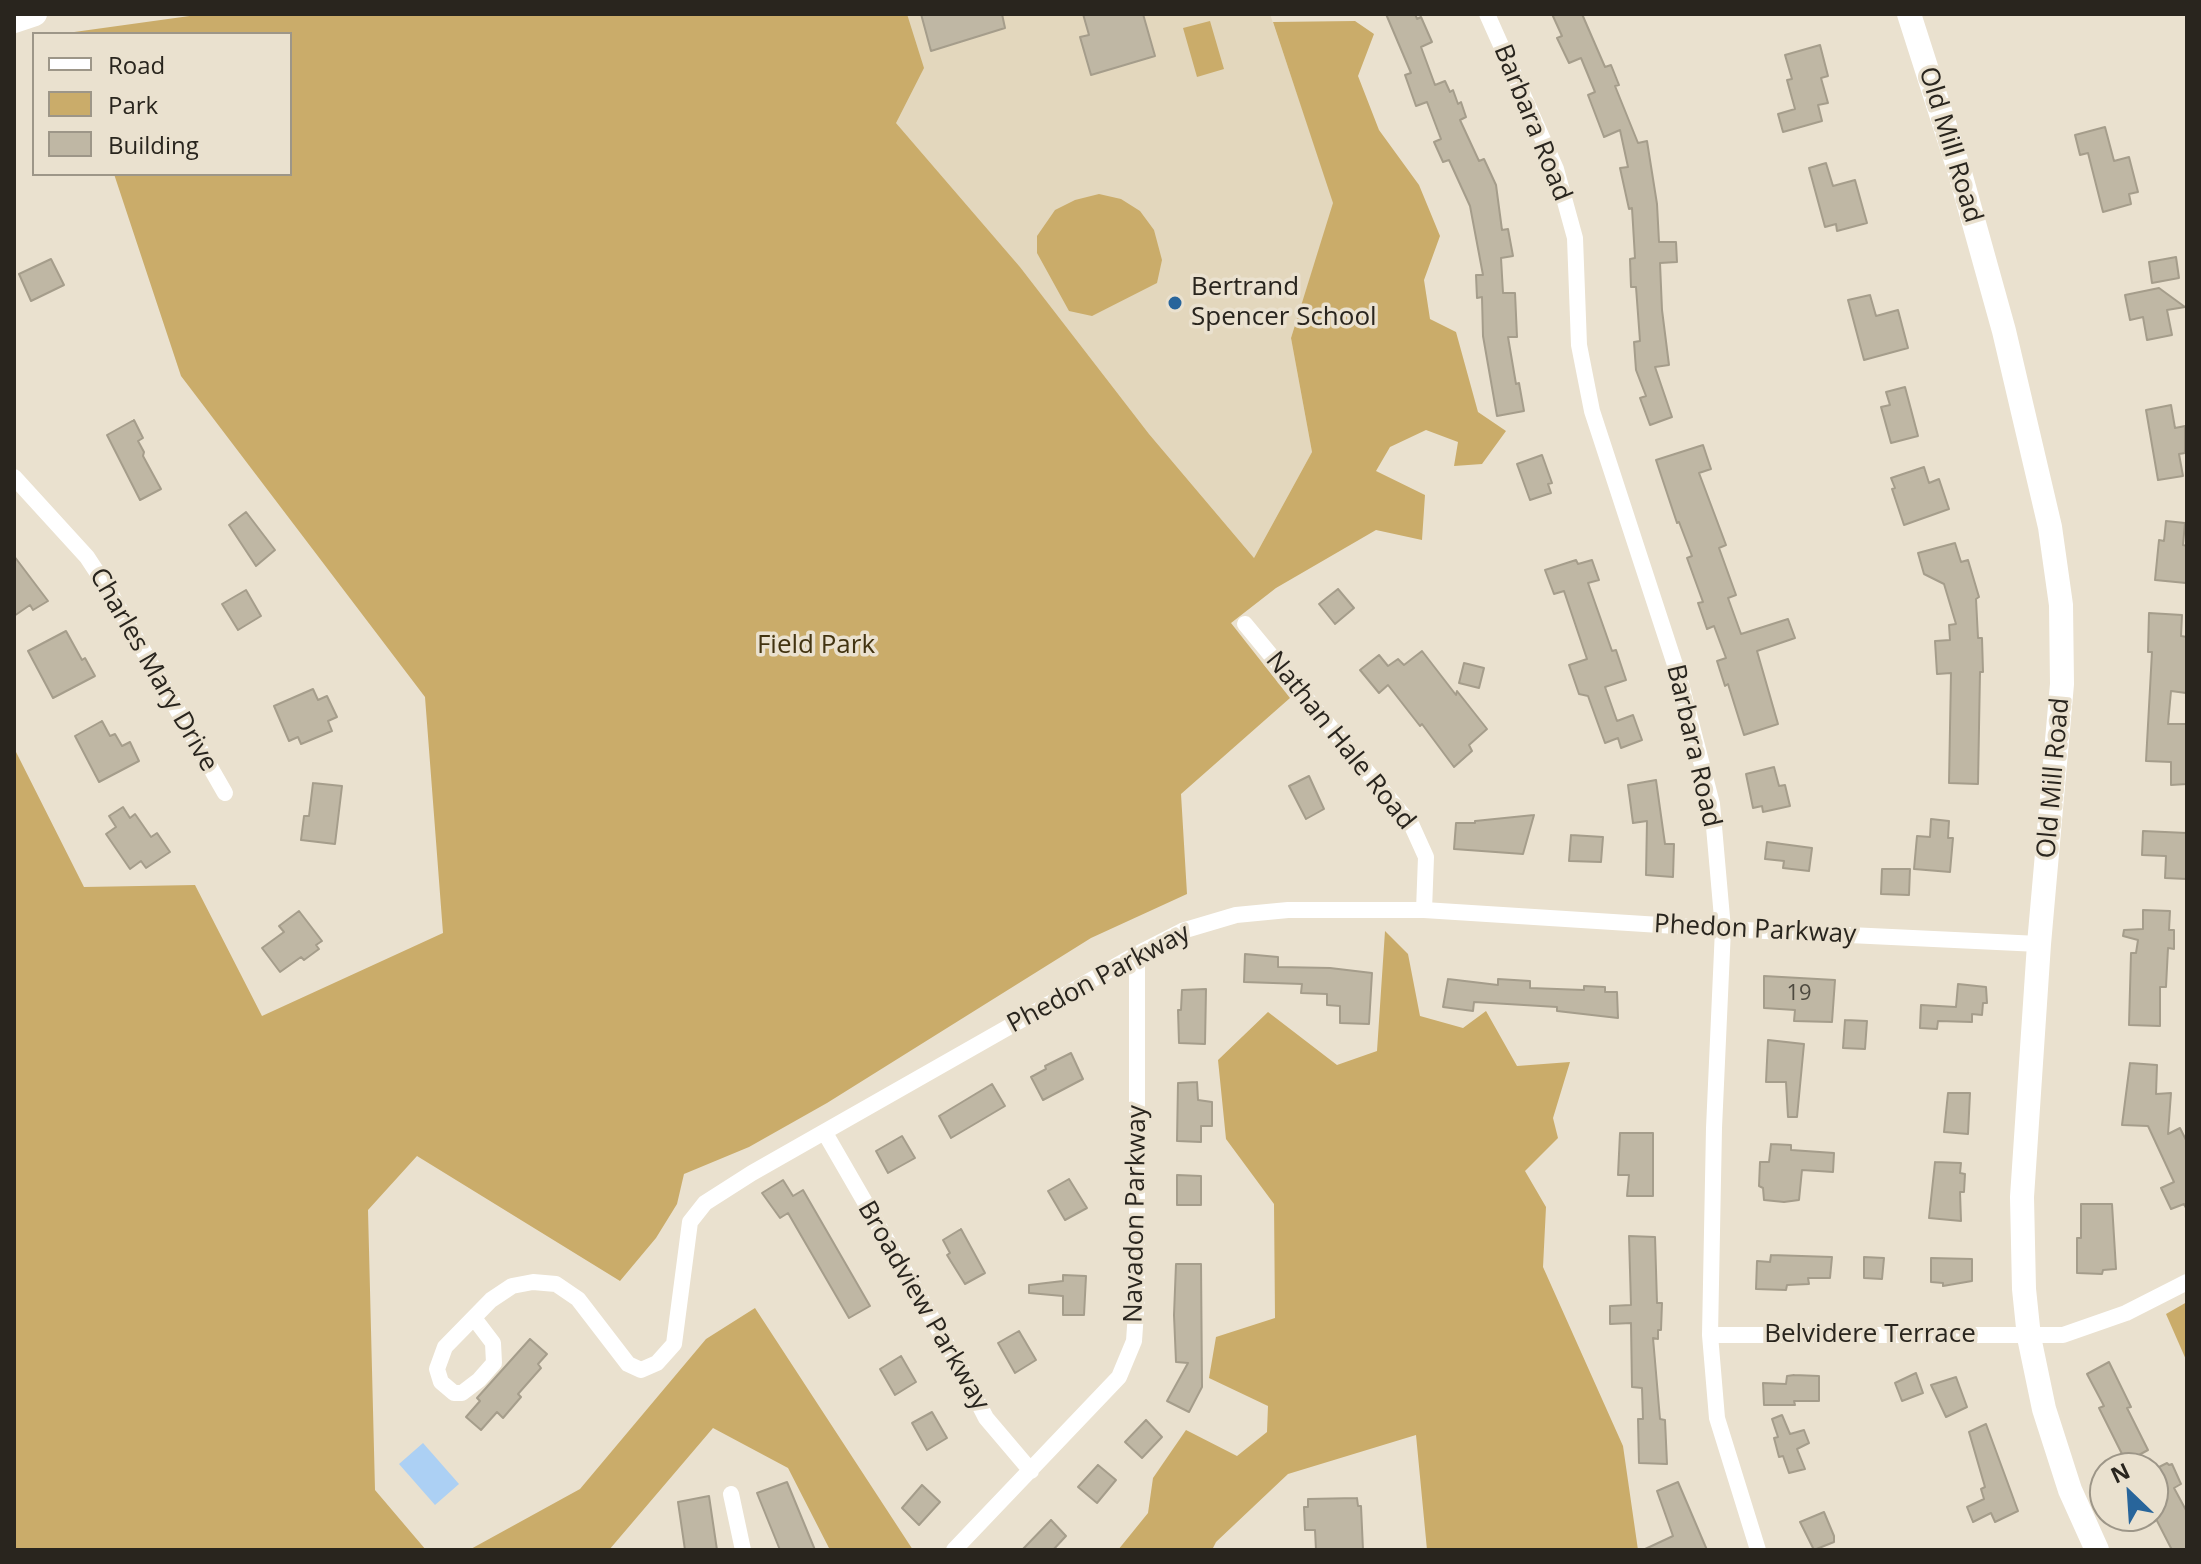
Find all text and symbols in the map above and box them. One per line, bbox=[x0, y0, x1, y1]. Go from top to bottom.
legend bbox=[32, 32, 292, 176]
street label: Barbara Road bbox=[1486, 40, 1578, 206]
text: Road bbox=[108, 48, 165, 81]
street label: Old Mill Road bbox=[1911, 63, 1989, 227]
text: Park bbox=[108, 88, 158, 121]
text: Building bbox=[108, 128, 199, 161]
place label: Bertrand Spencer School bbox=[1191, 272, 1377, 334]
marker: Bertrand Spencer School bbox=[1166, 294, 1184, 312]
street label: Charles Mary Drive bbox=[82, 563, 224, 777]
park label: Field Park bbox=[757, 630, 875, 662]
street label: Nathan Hale Road bbox=[1259, 646, 1421, 836]
street label: Barbara Road bbox=[1659, 662, 1727, 830]
street label: Old Mill Road bbox=[2031, 696, 2077, 860]
street label: Phedon Parkway bbox=[1653, 909, 1857, 951]
street label: Phedon Parkway bbox=[1002, 918, 1196, 1040]
house number: 19 bbox=[1786, 981, 1812, 1007]
street label: Navadon Parkway bbox=[1119, 1105, 1153, 1323]
street label: Broadview Parkway bbox=[850, 1196, 996, 1416]
street label: Belvidere Terrace bbox=[1764, 1319, 1976, 1351]
north arrow bbox=[2089, 1452, 2169, 1532]
text: N bbox=[2105, 1455, 2134, 1489]

